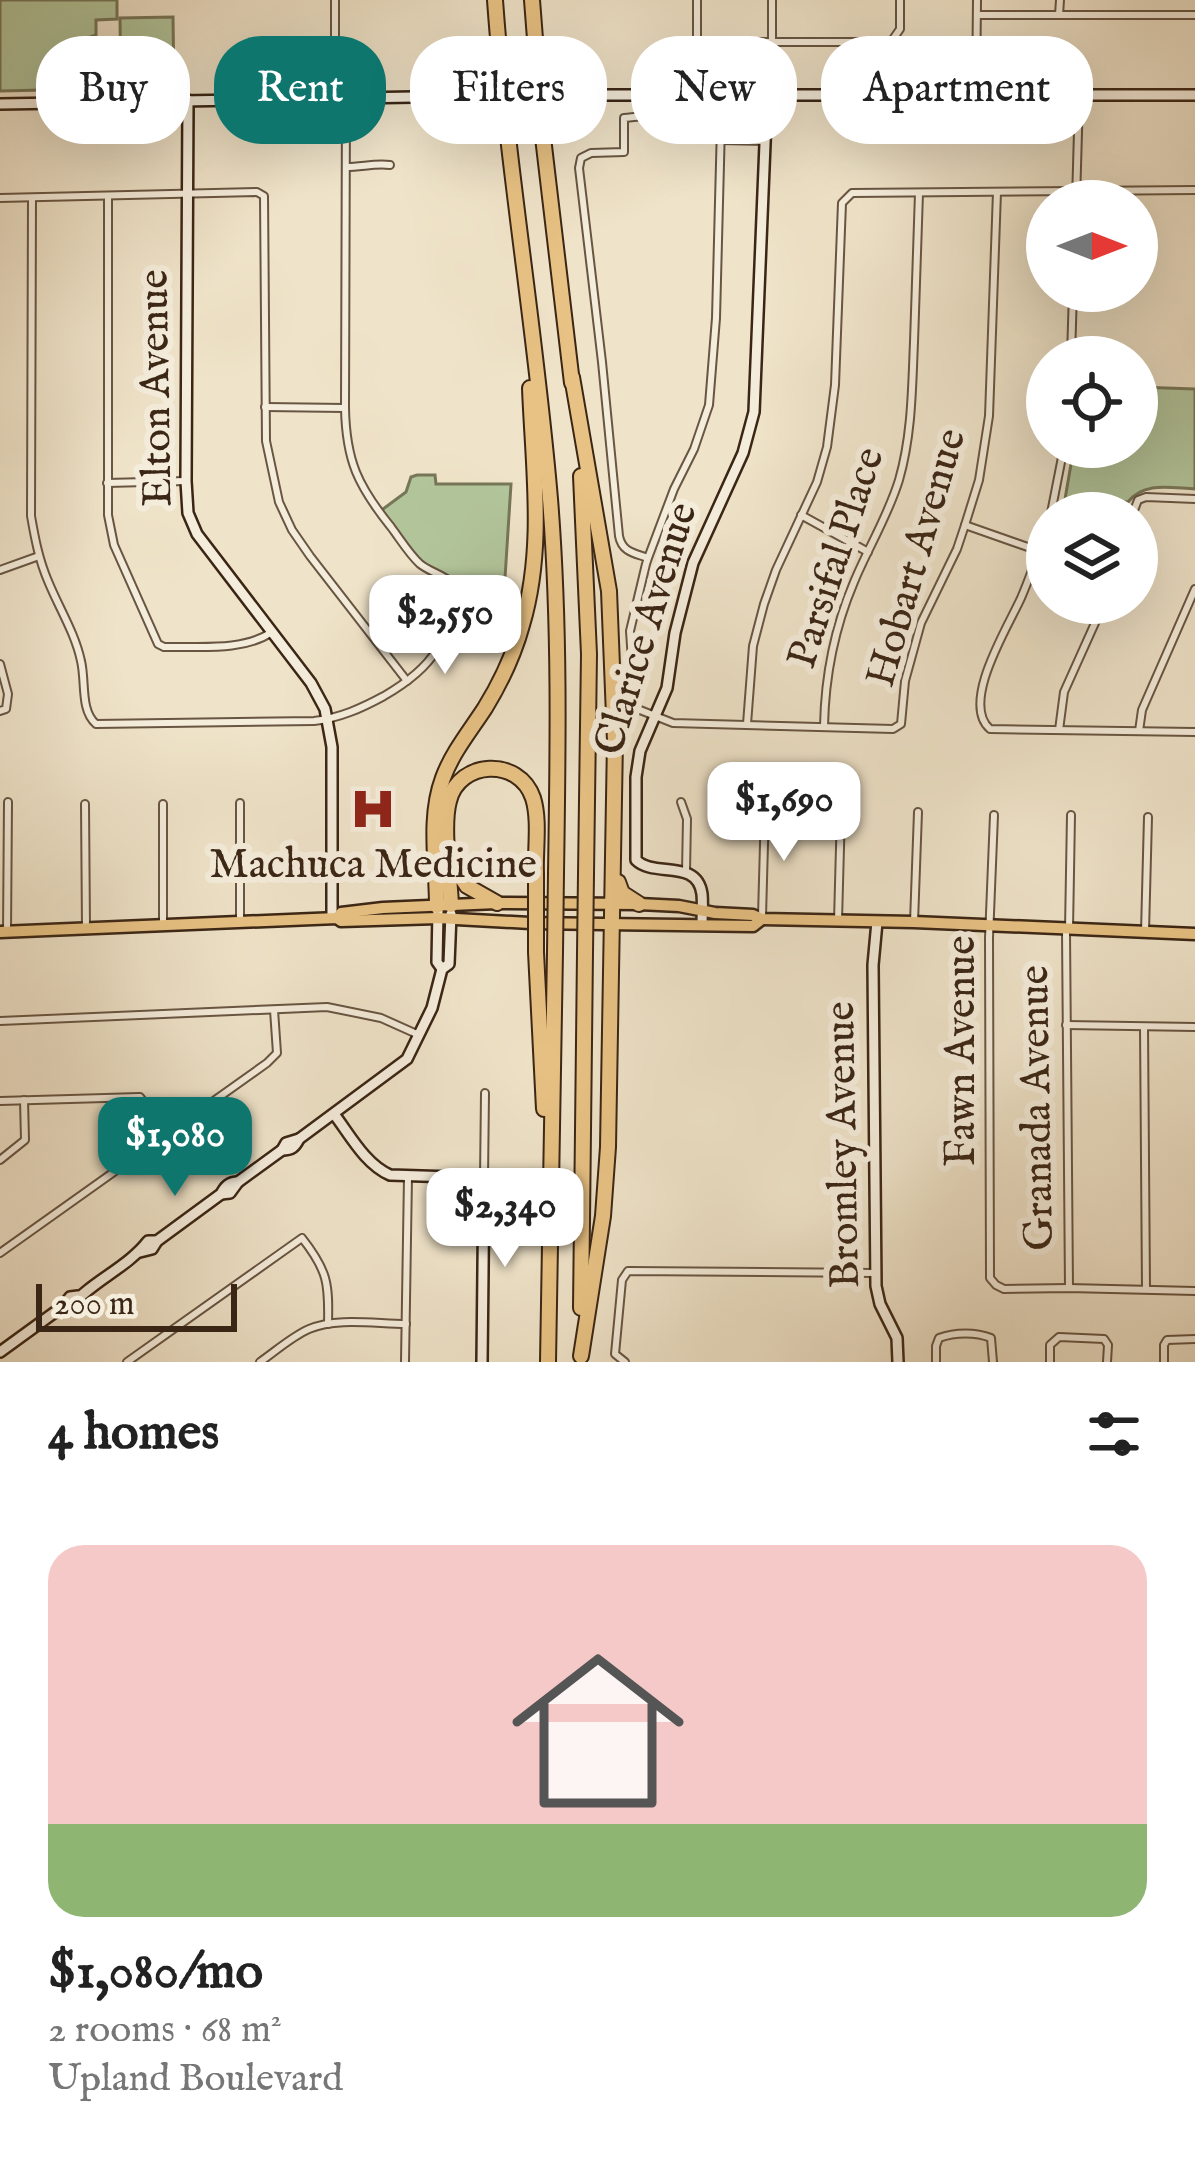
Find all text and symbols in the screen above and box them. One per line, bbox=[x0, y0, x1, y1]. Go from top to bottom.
chip: Buy bbox=[36, 36, 190, 144]
chip: Rent bbox=[214, 36, 386, 144]
chip: Filters bbox=[410, 36, 607, 144]
chip: New bbox=[631, 36, 797, 144]
chip: Apartment bbox=[821, 36, 1093, 144]
north arrow bbox=[1026, 180, 1158, 312]
map controls bbox=[1026, 180, 1158, 624]
street label: Elton Avenue bbox=[128, 269, 186, 507]
button: locate bbox=[1026, 336, 1158, 468]
street label: Hobart Avenue bbox=[855, 423, 979, 693]
street label: Parsifal Place bbox=[776, 441, 898, 675]
button: layers bbox=[1026, 492, 1158, 624]
street label: Clarice Avenue bbox=[584, 496, 710, 762]
pin: $2,550 bbox=[347, 575, 543, 677]
text: $2,550 bbox=[396, 589, 494, 638]
pin: $1,690 bbox=[686, 762, 882, 864]
text: $1,690 bbox=[734, 776, 834, 825]
hospital icon: Machuca Medicine bbox=[348, 784, 398, 834]
place label: Machuca Medicine bbox=[209, 839, 537, 892]
street label: Fawn Avenue bbox=[936, 935, 989, 1167]
street label: Granada Avenue bbox=[1009, 965, 1067, 1251]
street label: Bromley Avenue bbox=[815, 1001, 873, 1289]
pin: $1,080 bbox=[77, 1097, 273, 1199]
text: $1,080 bbox=[125, 1111, 225, 1160]
pin: $2,340 bbox=[407, 1168, 603, 1270]
text: $2,340 bbox=[453, 1182, 557, 1231]
scale bar bbox=[36, 1278, 237, 1331]
text: 200 m bbox=[54, 1284, 135, 1326]
icon: filters bbox=[1081, 1401, 1147, 1467]
text: 4 homes bbox=[48, 1402, 219, 1467]
icon: home bbox=[490, 1623, 706, 1839]
text: $1,080/mo bbox=[48, 1941, 263, 2006]
text: 2 rooms · 68 m² bbox=[48, 2006, 282, 2055]
text: Upland Boulevard bbox=[48, 2055, 343, 2104]

